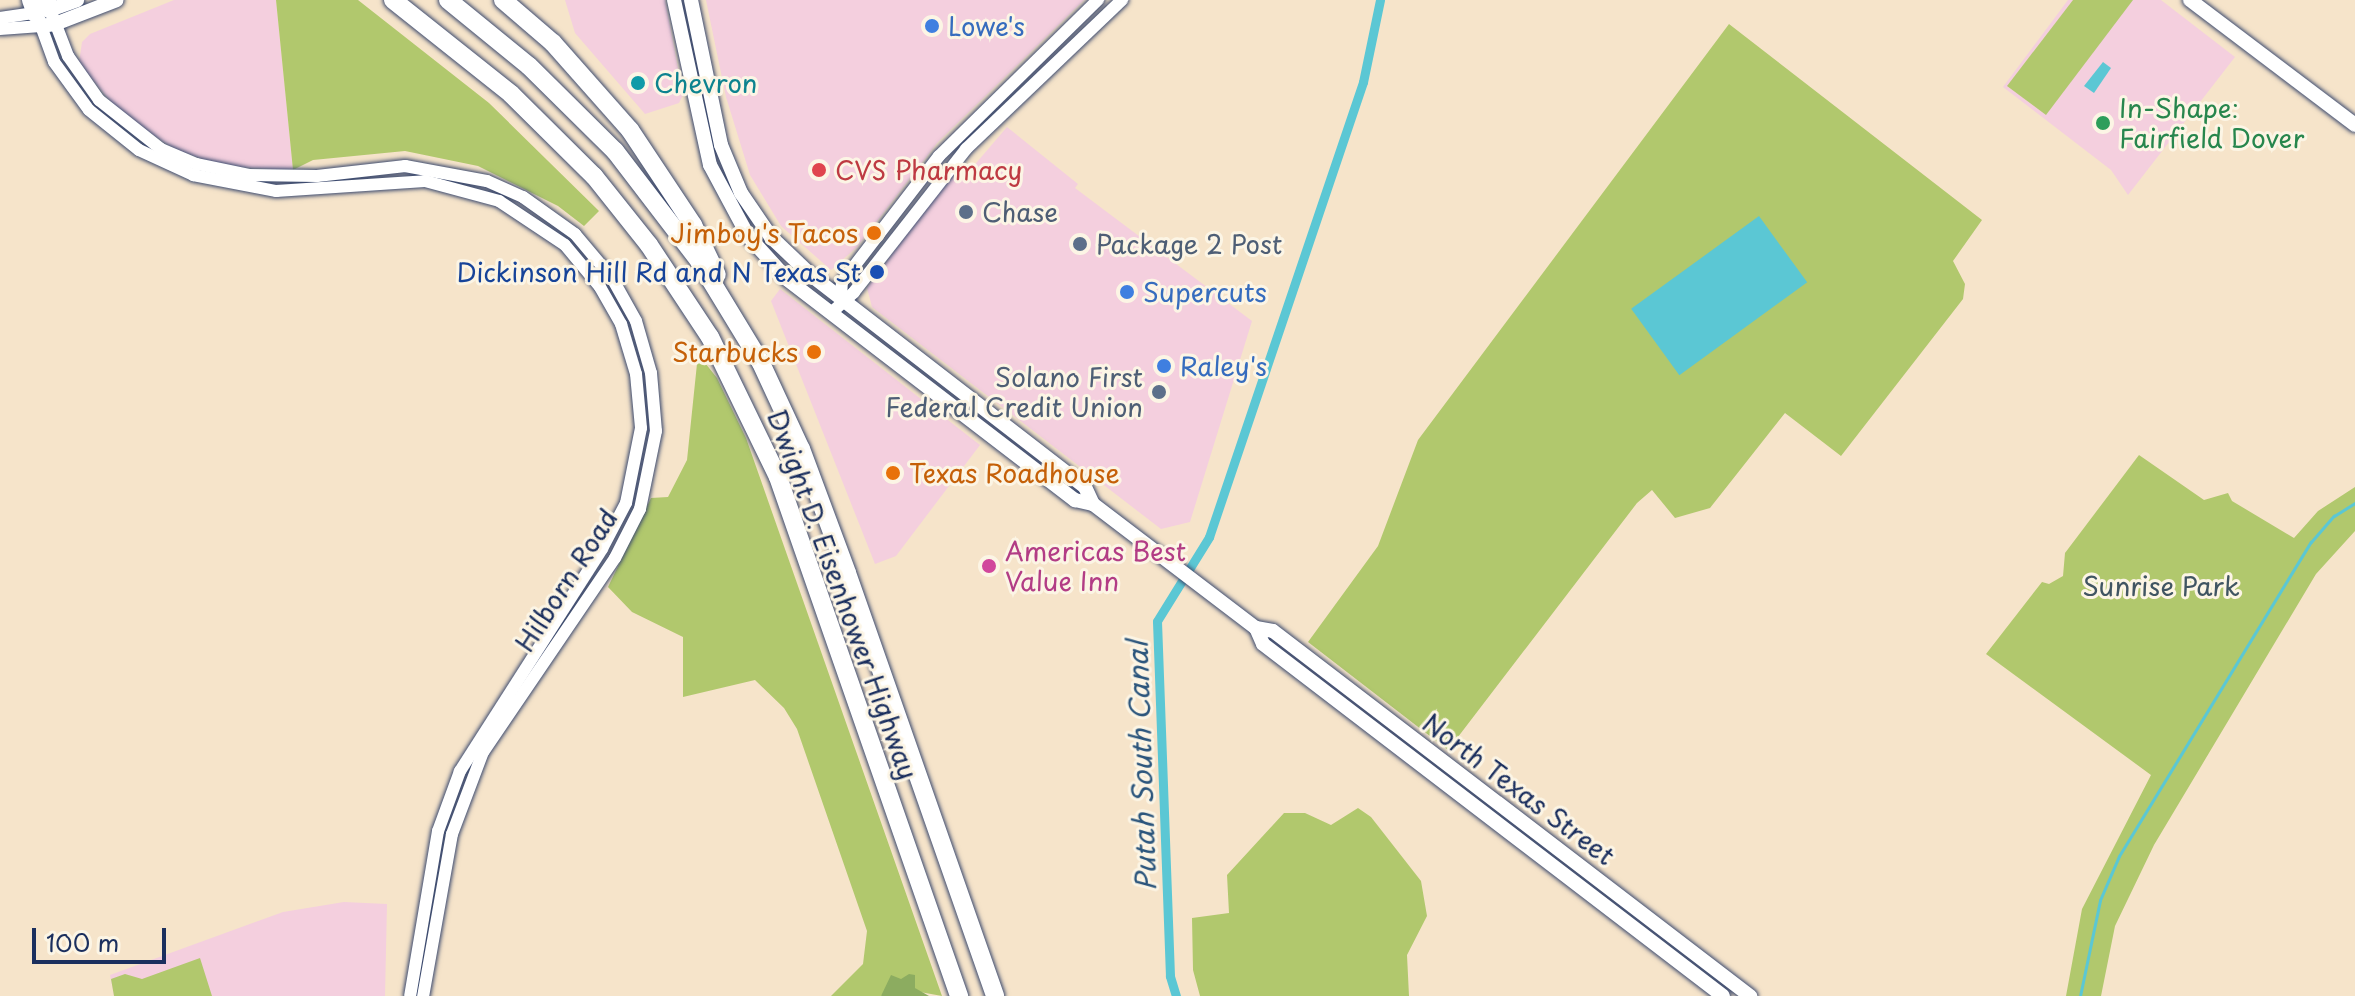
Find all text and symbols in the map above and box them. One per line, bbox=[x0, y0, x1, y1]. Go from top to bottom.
place label: Lowe's bbox=[948, 10, 1025, 42]
marker: Lowe's bbox=[923, 17, 941, 35]
place label: Chevron bbox=[654, 67, 757, 99]
marker: Chevron bbox=[629, 74, 647, 92]
place label: In-Shape: Fairfield Dover bbox=[2119, 92, 2304, 154]
marker: In-Shape: Fairfield Dover bbox=[2094, 114, 2112, 132]
place label: CVS Pharmacy bbox=[835, 154, 1026, 186]
marker: CVS Pharmacy bbox=[810, 161, 828, 179]
place label: Chase bbox=[982, 196, 1058, 228]
marker: Chase bbox=[957, 203, 975, 221]
place label: Jimboy's Tacos bbox=[670, 217, 858, 249]
marker: Jimboy's Tacos bbox=[865, 224, 883, 242]
place label: Package 2 Post bbox=[1096, 228, 1285, 260]
marker: Package 2 Post bbox=[1071, 235, 1089, 253]
place label: Dickinson Hill Rd and N Texas St bbox=[453, 256, 861, 288]
marker: Dickinson Hill Rd and N Texas St bbox=[868, 263, 886, 281]
place label: Supercuts bbox=[1143, 276, 1267, 308]
marker: Supercuts bbox=[1118, 283, 1136, 301]
place label: Starbucks bbox=[672, 336, 798, 368]
marker: Starbucks bbox=[805, 343, 823, 361]
place label: Raley's bbox=[1180, 350, 1267, 382]
marker: Raley's bbox=[1155, 357, 1173, 375]
place label: Solano First Federal Credit Union bbox=[884, 361, 1143, 422]
marker: Solano First Federal Credit Union bbox=[1150, 383, 1168, 401]
street label: Dwight D. Eisenhower Highway bbox=[761, 405, 925, 783]
place label: Texas Roadhouse bbox=[909, 457, 1120, 489]
marker: Texas Roadhouse bbox=[884, 464, 902, 482]
street label: Hilborn Road bbox=[508, 503, 624, 657]
place label: Americas Best Value Inn bbox=[1005, 535, 1185, 596]
marker: Americas Best Value Inn bbox=[980, 557, 998, 575]
park label: Sunrise Park bbox=[2082, 570, 2240, 602]
water label: Putah South Canal bbox=[1120, 638, 1162, 894]
street label: North Texas Street bbox=[1416, 706, 1622, 872]
scale bar bbox=[36, 912, 170, 962]
text: 100 m bbox=[46, 924, 119, 960]

